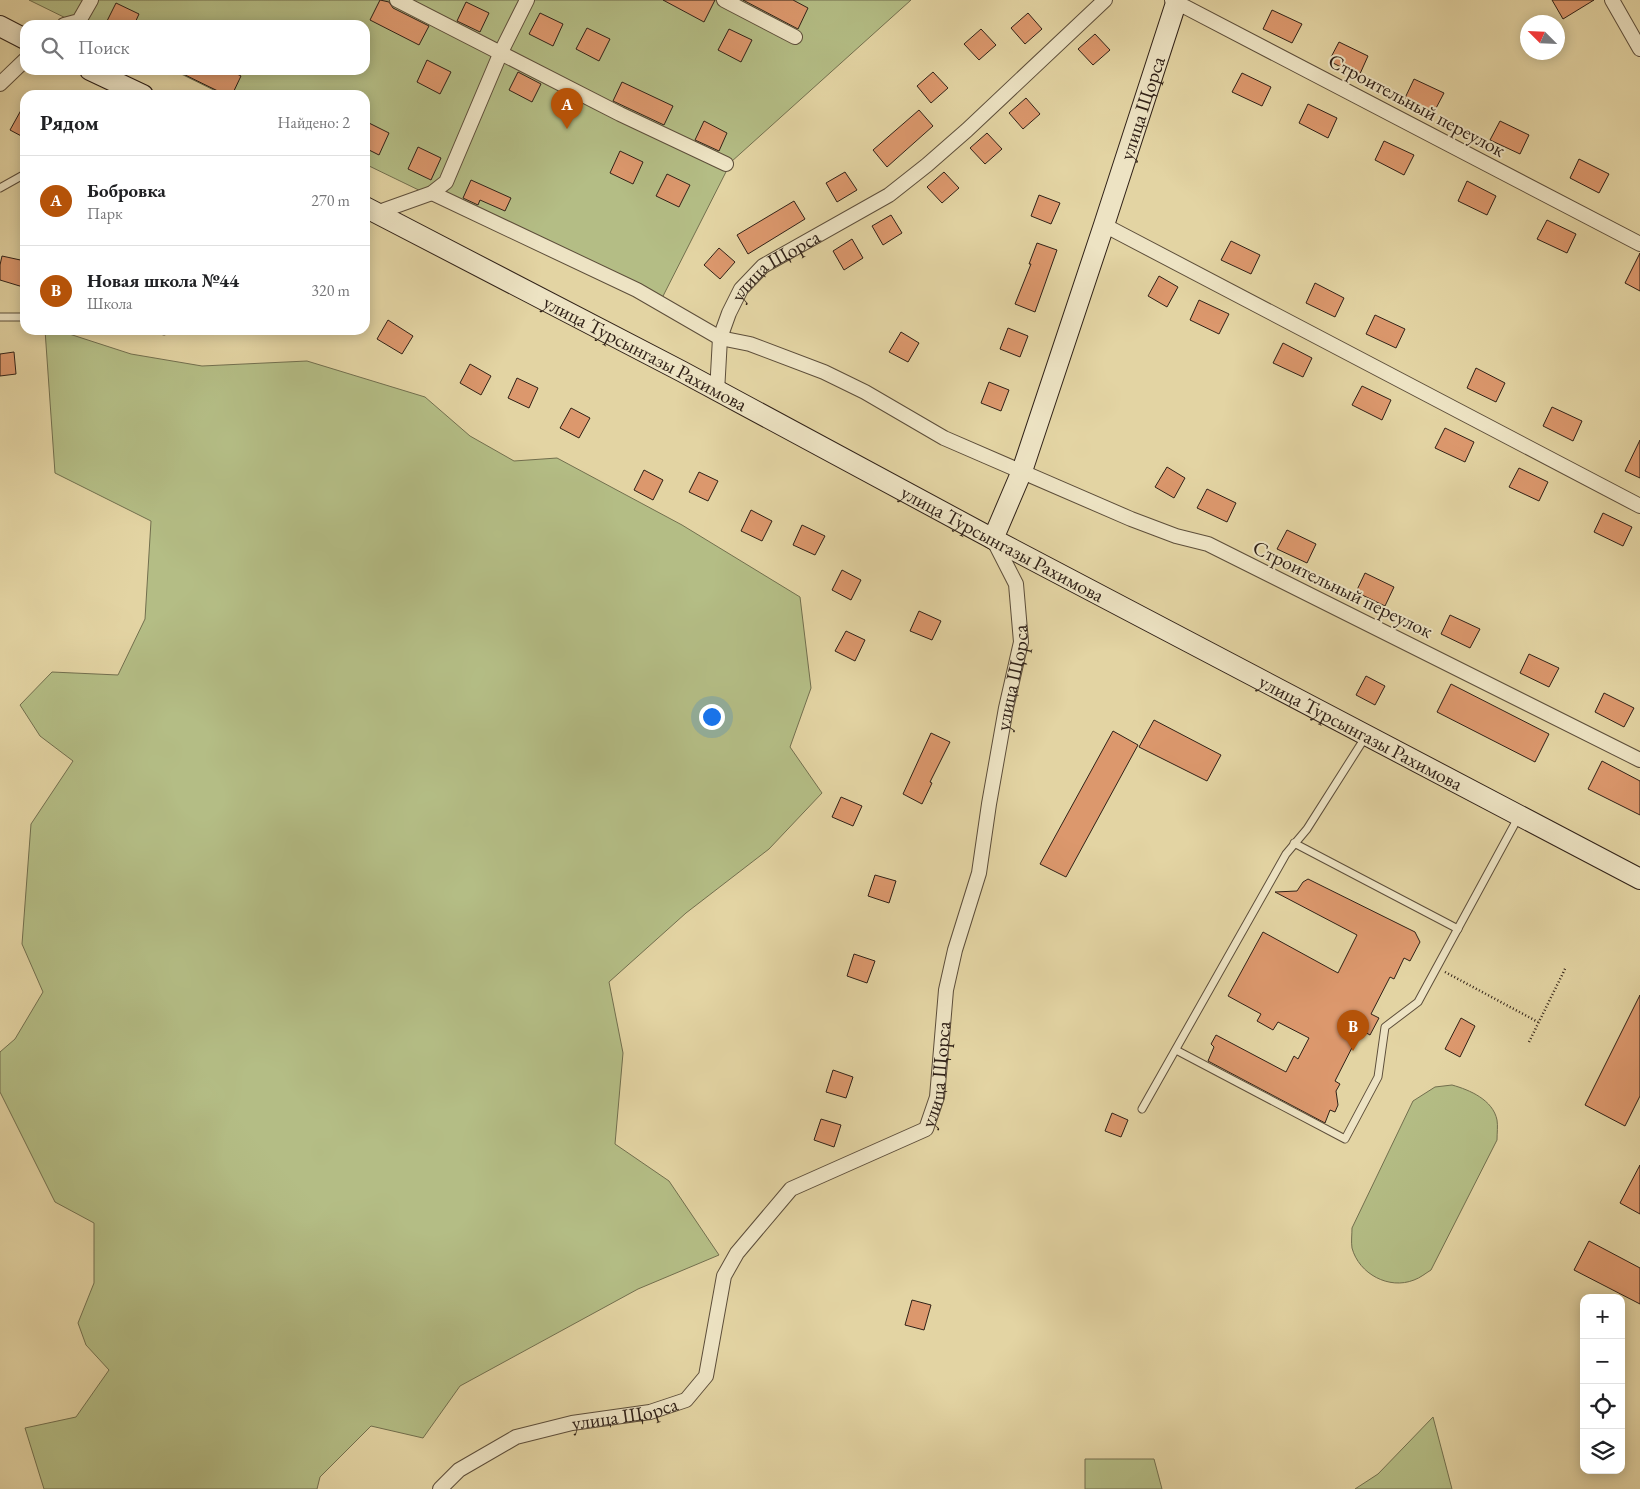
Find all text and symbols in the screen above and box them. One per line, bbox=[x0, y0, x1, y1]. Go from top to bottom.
north arrow bbox=[1520, 15, 1565, 60]
search box bbox=[20, 20, 370, 75]
icon: search bbox=[38, 34, 66, 62]
text: Поиск bbox=[78, 35, 130, 60]
street label: Строительный переулок bbox=[1324, 47, 1511, 163]
street label: улица Щорса bbox=[1113, 53, 1171, 163]
pin: A bbox=[551, 88, 583, 129]
text: Рядом bbox=[40, 109, 99, 136]
text: Найдено: 2 bbox=[278, 112, 350, 133]
text: Бобровка bbox=[87, 178, 166, 203]
text: A bbox=[50, 190, 62, 211]
text: 270 m bbox=[311, 190, 350, 211]
text: Парк bbox=[87, 203, 123, 224]
street label: улица Щорса bbox=[724, 224, 825, 306]
text: Новая школа №44 bbox=[87, 268, 239, 293]
text: B bbox=[51, 280, 61, 301]
text: 320 m bbox=[311, 280, 350, 301]
street label: улица Турсынгазы Рахимова bbox=[539, 289, 752, 417]
text: Школа bbox=[87, 293, 132, 314]
street label: улица Турсынгазы Рахимова bbox=[896, 479, 1109, 608]
street label: Строительный переулок bbox=[1249, 534, 1438, 644]
street label: улица Щорса bbox=[989, 624, 1034, 733]
street label: улица Турсынгазы Рахимова bbox=[1255, 668, 1467, 797]
your location bbox=[699, 704, 725, 730]
pin: B bbox=[1337, 1010, 1369, 1051]
street label: улица Щорса bbox=[914, 1020, 956, 1131]
map controls bbox=[1580, 1294, 1625, 1474]
button: + bbox=[1580, 1294, 1625, 1339]
button: − bbox=[1580, 1339, 1625, 1384]
button: locate bbox=[1580, 1384, 1625, 1429]
street label: улица Щорса bbox=[570, 1391, 681, 1436]
button: layers bbox=[1580, 1429, 1625, 1474]

